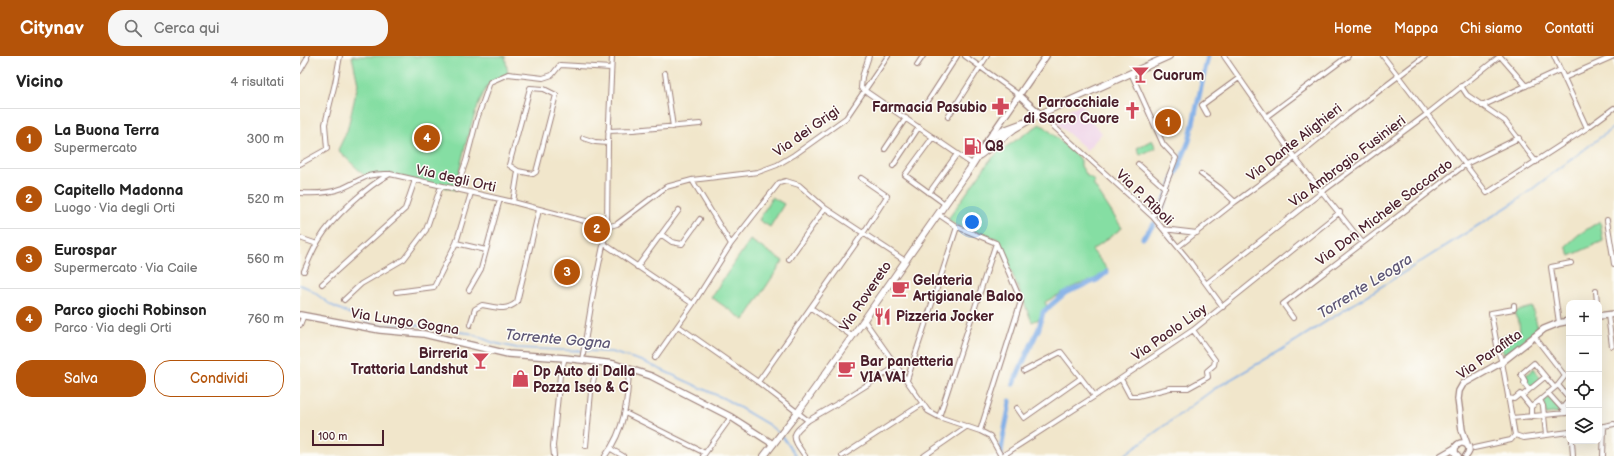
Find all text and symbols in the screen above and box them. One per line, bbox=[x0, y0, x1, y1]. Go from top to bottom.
search box bbox=[108, 10, 388, 46]
text: Citynav bbox=[20, 17, 84, 40]
icon: search bbox=[122, 17, 144, 39]
text: Cerca qui bbox=[154, 19, 220, 38]
text: Home bbox=[1334, 20, 1372, 37]
text: Mappa bbox=[1394, 20, 1438, 37]
text: Chi siamo bbox=[1460, 20, 1523, 37]
text: Contatti bbox=[1545, 20, 1594, 37]
bar icon: Cuorum bbox=[1130, 65, 1150, 85]
place label: Cuorum bbox=[1153, 67, 1204, 84]
text: Vicino bbox=[16, 72, 63, 92]
text: 4 risultati bbox=[230, 74, 284, 90]
place label: Parrocchiale di Sacro Cuore bbox=[1023, 94, 1119, 127]
pharmacy icon: Farmacia Pasubio bbox=[990, 97, 1010, 117]
place label: Farmacia Pasubio bbox=[872, 99, 987, 116]
church icon: Parrocchiale di Sacro Cuore bbox=[1122, 100, 1142, 120]
street label: Via Dante Alighieri bbox=[1243, 100, 1345, 185]
street label: Via dei Grigi bbox=[770, 102, 843, 161]
pin: 1 bbox=[1155, 107, 1181, 137]
street label: Via Ambrogio Fusinieri bbox=[1286, 112, 1409, 211]
text: La Buona Terra bbox=[54, 121, 159, 140]
pin: 4 bbox=[414, 123, 440, 153]
text: 1 bbox=[26, 131, 32, 147]
text: 300 m bbox=[246, 131, 284, 147]
fuel station icon: Q8 bbox=[962, 136, 982, 156]
place label: Q8 bbox=[985, 138, 1004, 155]
text: Supermercato bbox=[54, 140, 137, 156]
street label: Via Don Michele Saccardo bbox=[1313, 155, 1456, 269]
street label: Via degli Orti bbox=[414, 161, 498, 196]
street label: Via P. Riboli bbox=[1113, 166, 1177, 229]
text: Capitello Madonna bbox=[54, 181, 183, 200]
text: 2 bbox=[25, 191, 33, 207]
text: 520 m bbox=[247, 191, 284, 207]
text: Luogo · Via degli Orti bbox=[54, 200, 175, 216]
your location bbox=[962, 212, 982, 232]
pin: 2 bbox=[584, 214, 610, 244]
text: Eurospar bbox=[54, 241, 117, 260]
water label: Torrente Leogra bbox=[1314, 250, 1416, 323]
text: 3 bbox=[25, 251, 33, 267]
text: 560 m bbox=[247, 251, 284, 267]
pin: 3 bbox=[554, 257, 580, 287]
street label: Via Rovereto bbox=[836, 258, 895, 335]
text: Supermercato · Via Caile bbox=[54, 260, 197, 276]
place label: Gelateria Artigianale Baloo bbox=[912, 272, 1023, 305]
cafe icon: Gelateria Artigianale Baloo bbox=[890, 278, 910, 298]
street label: Via Paolo Lioy bbox=[1128, 300, 1211, 365]
map controls bbox=[1566, 300, 1602, 444]
button: + bbox=[1566, 300, 1602, 336]
text: Parco giochi Robinson bbox=[54, 301, 207, 320]
street label: Via Lungo Gogna bbox=[349, 305, 460, 338]
restaurant icon: Pizzeria Jocker bbox=[873, 306, 893, 326]
place label: Pizzeria Jocker bbox=[896, 308, 994, 325]
text: 4 bbox=[25, 311, 33, 327]
text: 760 m bbox=[248, 311, 284, 327]
text: Parco · Via degli Orti bbox=[54, 320, 172, 336]
water label: Torrente Gogna bbox=[504, 325, 612, 354]
street label: Via Parafitta bbox=[1454, 326, 1525, 383]
button: − bbox=[1566, 336, 1602, 372]
place label: Birreria Trattoria Landshut bbox=[351, 345, 468, 378]
bar icon: Birreria Trattoria Landshut bbox=[471, 351, 491, 371]
place label: Bar panetteria VIA VAI bbox=[860, 353, 953, 386]
cafe icon: Bar panetteria VIA VAI bbox=[837, 359, 857, 379]
button: Salva bbox=[16, 360, 146, 397]
button: Condividi bbox=[154, 360, 284, 397]
place label: Dp Auto di Dalla Pozza Iseo & C bbox=[533, 363, 635, 396]
shop icon: Dp Auto di Dalla Pozza Iseo & C bbox=[510, 369, 530, 389]
button: locate bbox=[1566, 372, 1602, 408]
button: layers bbox=[1566, 408, 1602, 444]
scale bar bbox=[312, 428, 384, 447]
text: 100 m bbox=[318, 430, 347, 443]

